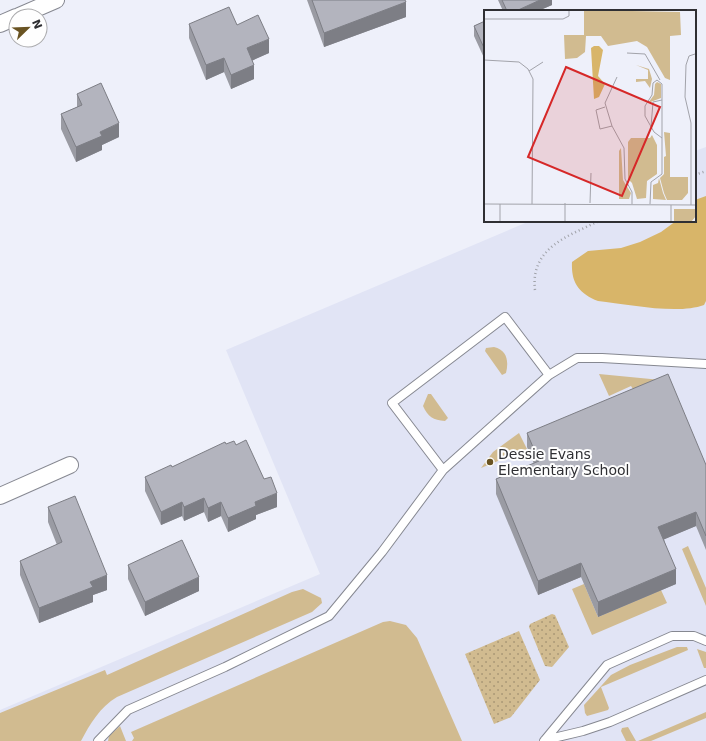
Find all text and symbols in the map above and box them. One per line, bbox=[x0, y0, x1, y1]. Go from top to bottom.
north arrow bbox=[8, 8, 48, 48]
inset map bbox=[484, 10, 696, 222]
text: N bbox=[29, 18, 45, 31]
place label: Dessie Evans Elementary School bbox=[498, 446, 630, 478]
marker: Dessie Evans Elementary School bbox=[485, 457, 495, 467]

